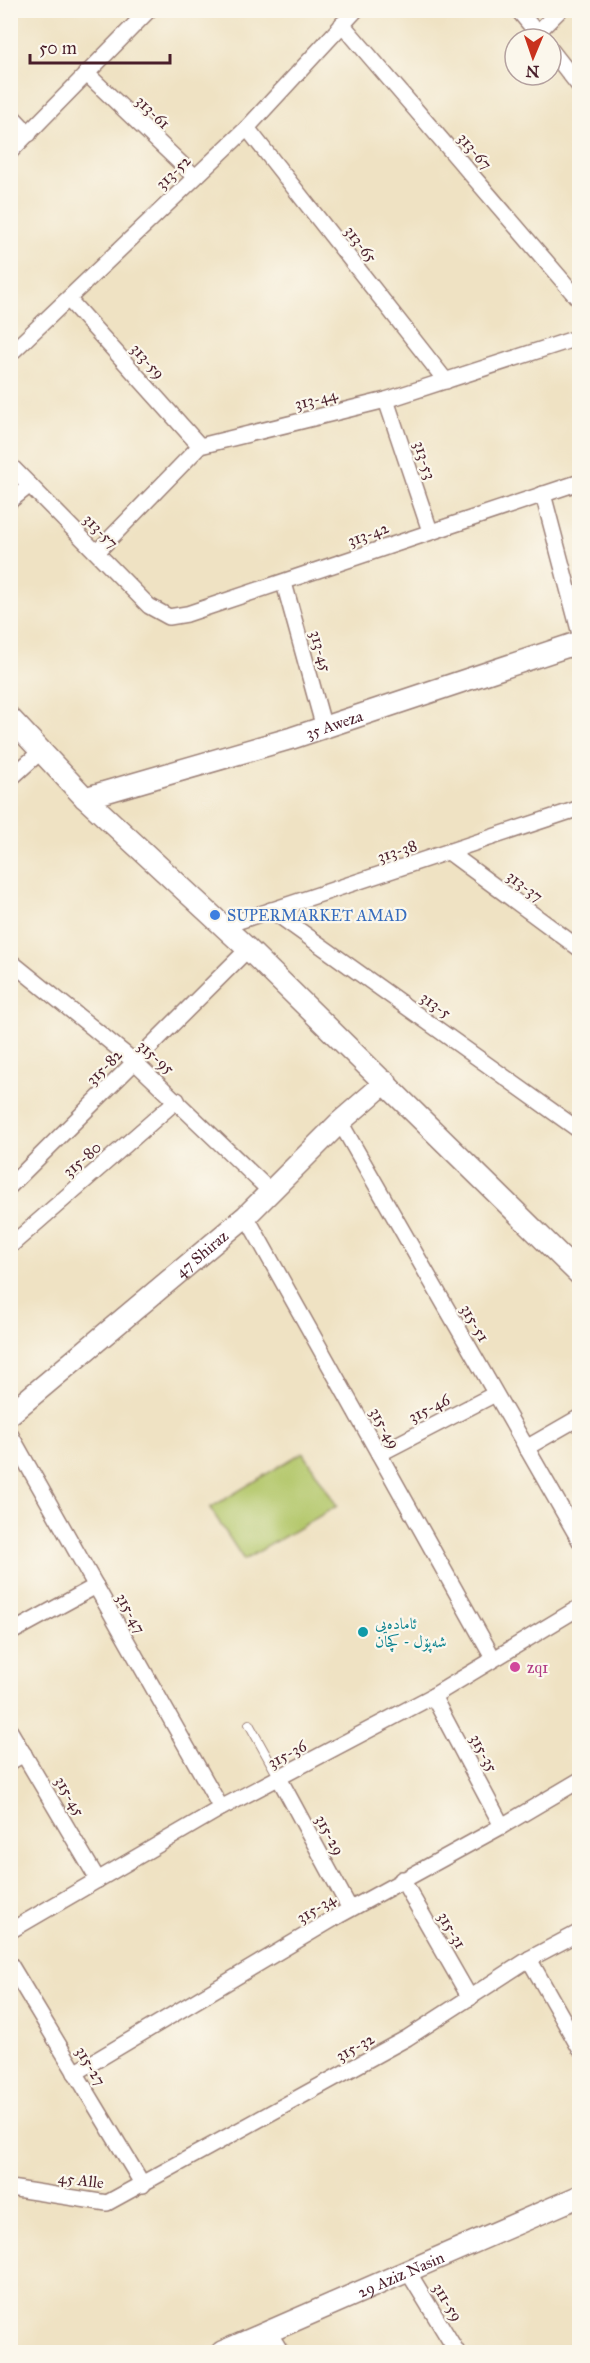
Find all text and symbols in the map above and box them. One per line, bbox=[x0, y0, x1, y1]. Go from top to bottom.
scale bar bbox=[30, 27, 170, 65]
north arrow bbox=[503, 27, 563, 87]
text: 50 m bbox=[39, 37, 77, 59]
text: N bbox=[525, 62, 540, 81]
street label: 313-61 bbox=[132, 91, 174, 133]
street label: 313-67 bbox=[454, 129, 496, 173]
street label: 313-52 bbox=[152, 151, 194, 193]
street label: 313-65 bbox=[341, 222, 382, 267]
street label: 313-59 bbox=[127, 339, 169, 383]
street label: 313-44 bbox=[293, 384, 340, 413]
street label: 313-53 bbox=[410, 438, 440, 482]
street label: 313-57 bbox=[80, 510, 122, 552]
street label: 313-42 bbox=[345, 518, 391, 550]
street label: 313-45 bbox=[306, 628, 336, 674]
street label: 35 Aweza bbox=[303, 706, 365, 742]
street label: 313-38 bbox=[375, 836, 419, 866]
street label: 313-37 bbox=[503, 866, 547, 906]
place label: SUPERMARKET AMAD bbox=[227, 906, 407, 925]
marker: SUPERMARKET AMAD bbox=[208, 908, 222, 922]
street label: 313-5 bbox=[417, 988, 455, 1023]
street label: 315-95 bbox=[134, 1036, 179, 1079]
street label: 315-82 bbox=[82, 1045, 126, 1089]
street label: 315-80 bbox=[59, 1137, 105, 1181]
street label: 47 Shiraz bbox=[171, 1225, 232, 1281]
street label: 315-51 bbox=[457, 1301, 493, 1345]
street label: 315-46 bbox=[405, 1389, 453, 1426]
street label: 315-49 bbox=[366, 1404, 404, 1452]
street label: 315-47 bbox=[112, 1589, 150, 1637]
place label: ئامادەیی شەپۆل - کچان bbox=[375, 1614, 447, 1653]
marker: ئامادەیی شەپۆل - کچان bbox=[356, 1625, 370, 1639]
place label: zq1 bbox=[527, 1658, 548, 1678]
marker: zq1 bbox=[508, 1660, 522, 1674]
street label: 315-35 bbox=[466, 1731, 502, 1776]
street label: 315-36 bbox=[264, 1736, 310, 1772]
street label: 315-45 bbox=[51, 1773, 89, 1820]
street label: 315-29 bbox=[311, 1812, 349, 1858]
street label: 315-34 bbox=[293, 1889, 340, 1927]
street label: 315-31 bbox=[434, 1908, 470, 1952]
street label: 315-32 bbox=[333, 2029, 378, 2065]
street label: 315-27 bbox=[72, 2043, 110, 2089]
street label: 45 Alle bbox=[57, 2168, 105, 2192]
street label: 29 Aziz Nasin bbox=[355, 2247, 447, 2301]
street label: 311-59 bbox=[429, 2279, 467, 2325]

